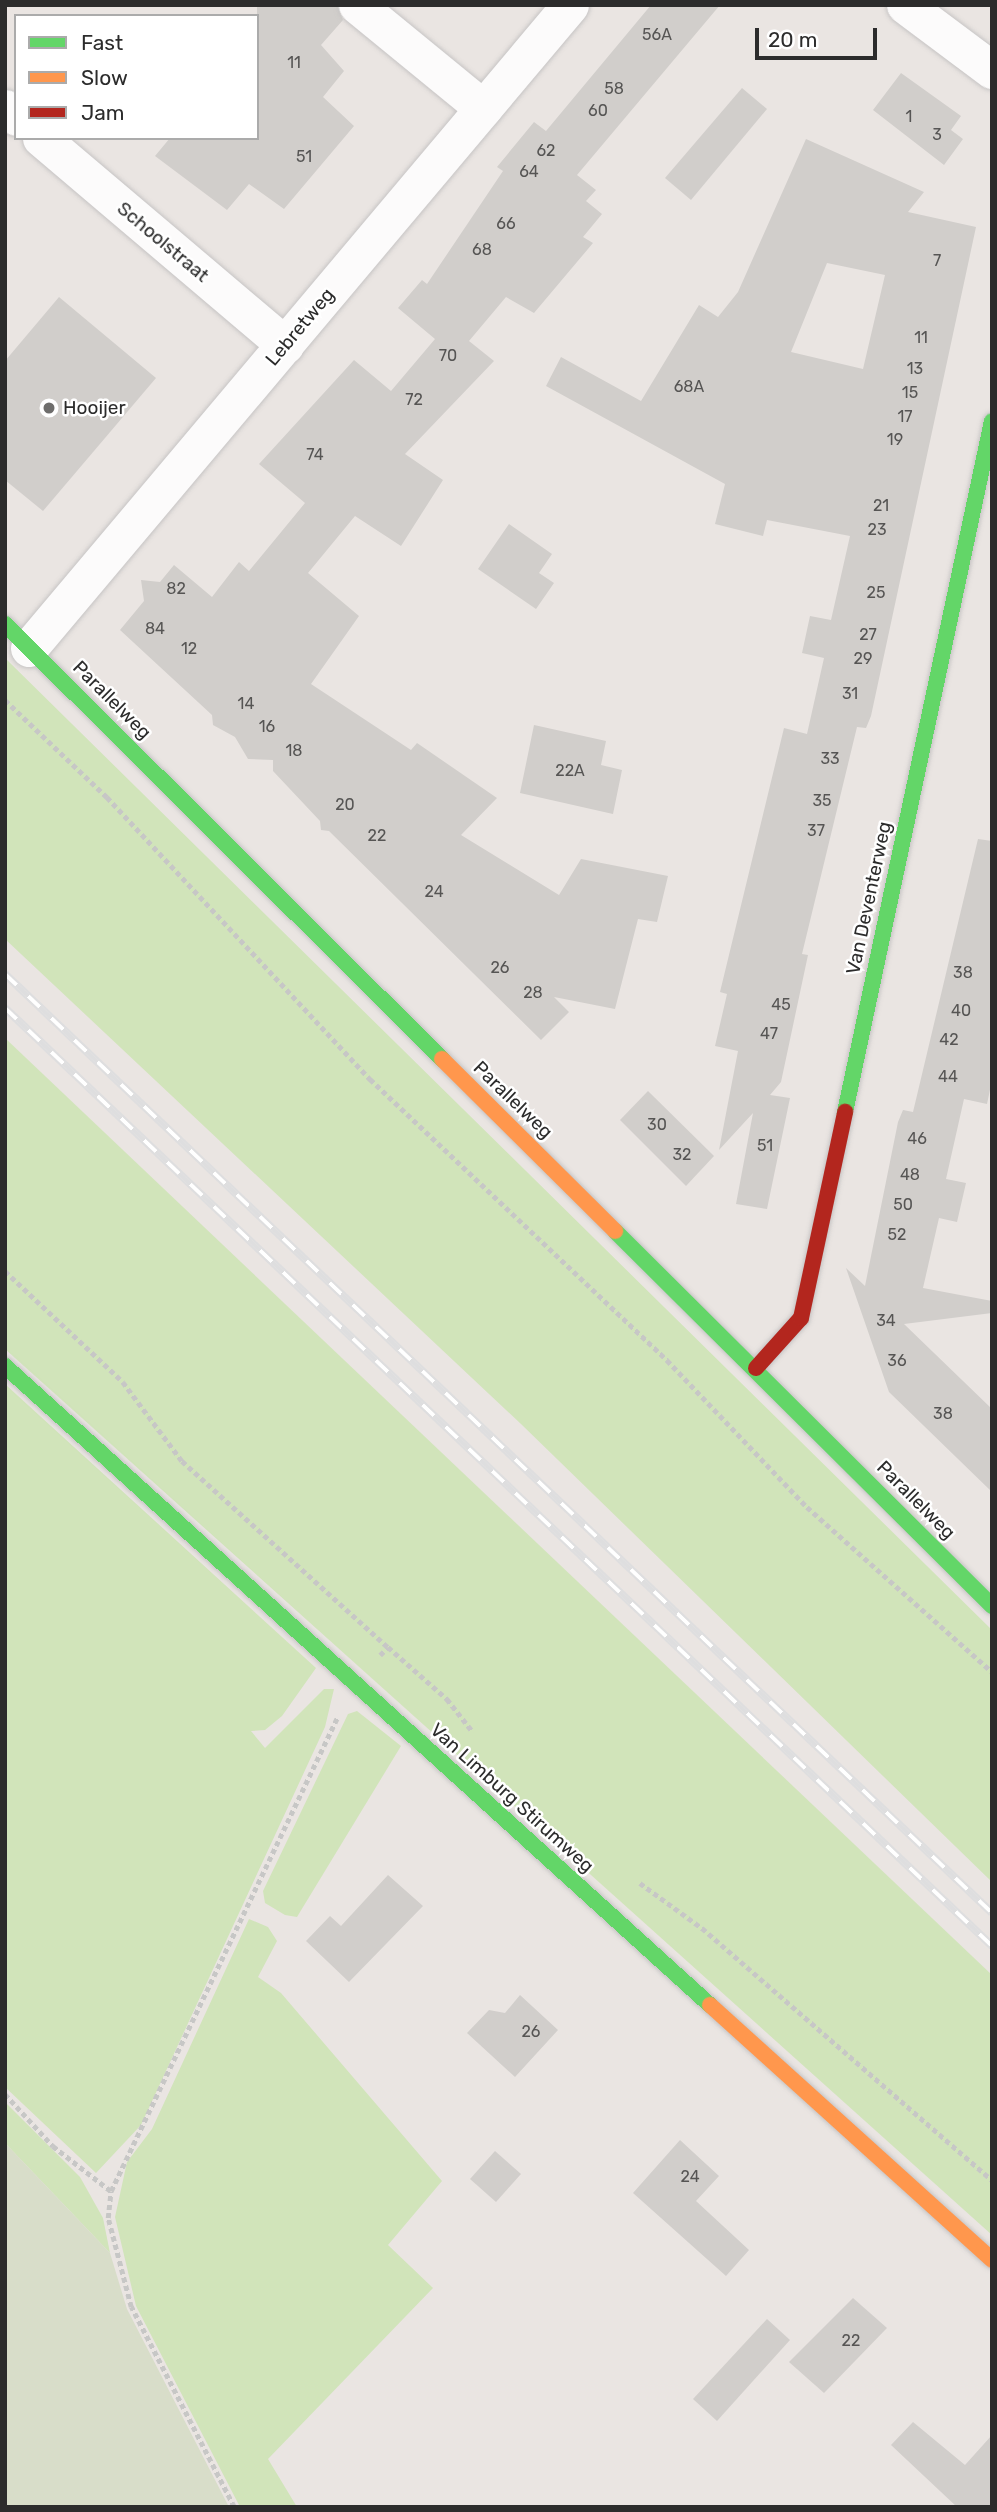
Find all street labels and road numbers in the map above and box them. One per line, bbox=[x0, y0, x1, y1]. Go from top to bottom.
street label: Schoolstraat bbox=[112, 197, 214, 287]
street label: Lebretweg bbox=[261, 283, 339, 371]
street label: Parallelweg bbox=[68, 656, 156, 744]
street label: Van Deventerweg bbox=[842, 819, 896, 977]
street label: Parallelweg bbox=[469, 1057, 557, 1143]
street label: Parallelweg bbox=[872, 1456, 960, 1544]
street label: Van Limburg Stirumweg bbox=[426, 1719, 598, 1877]

